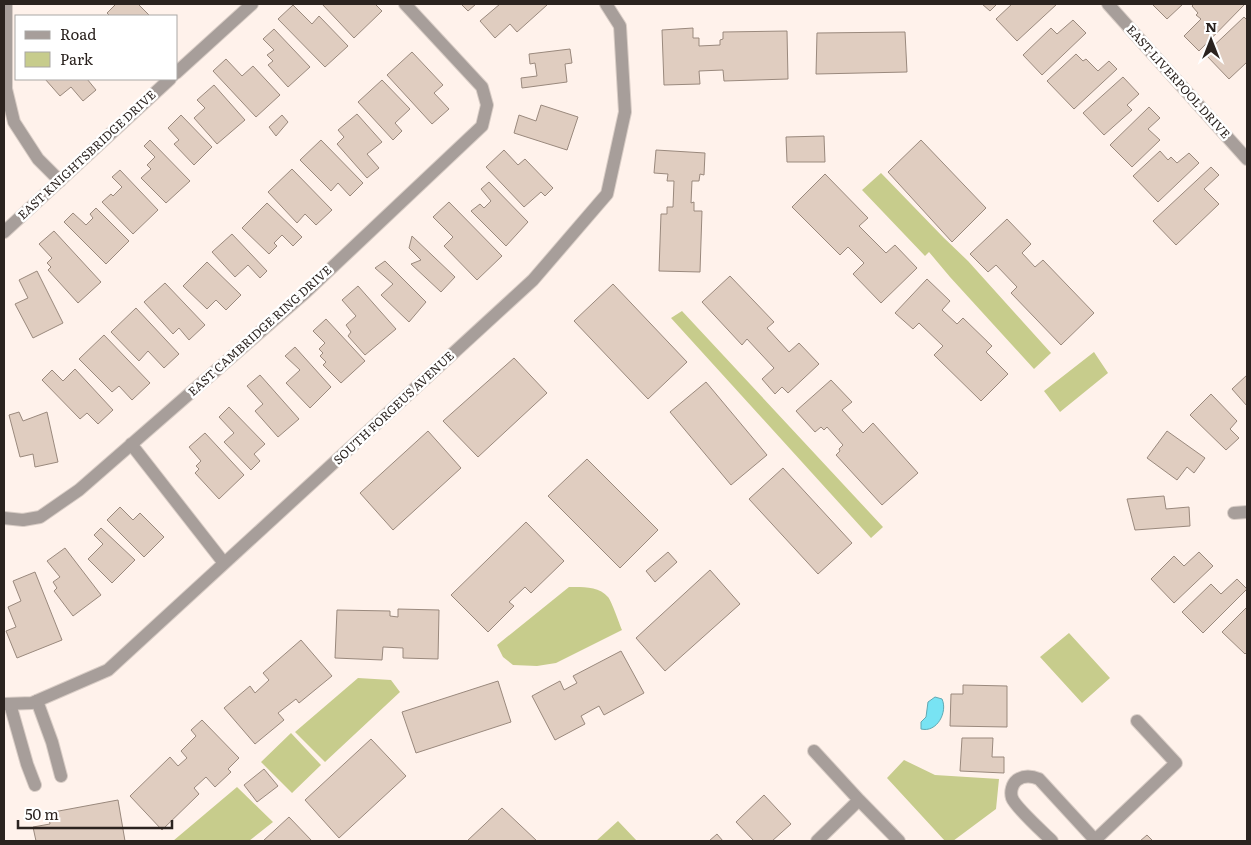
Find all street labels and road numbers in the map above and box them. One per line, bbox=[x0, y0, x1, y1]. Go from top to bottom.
street label: EAST LIVERPOOL DRIVE bbox=[1123, 21, 1235, 142]
street label: EAST KNIGHTSBRIDGE DRIVE bbox=[13, 85, 159, 223]
street label: EAST CAMBRIDGE RING DRIVE bbox=[184, 261, 335, 400]
street label: SOUTH FORGEUS AVENUE bbox=[329, 346, 458, 468]

